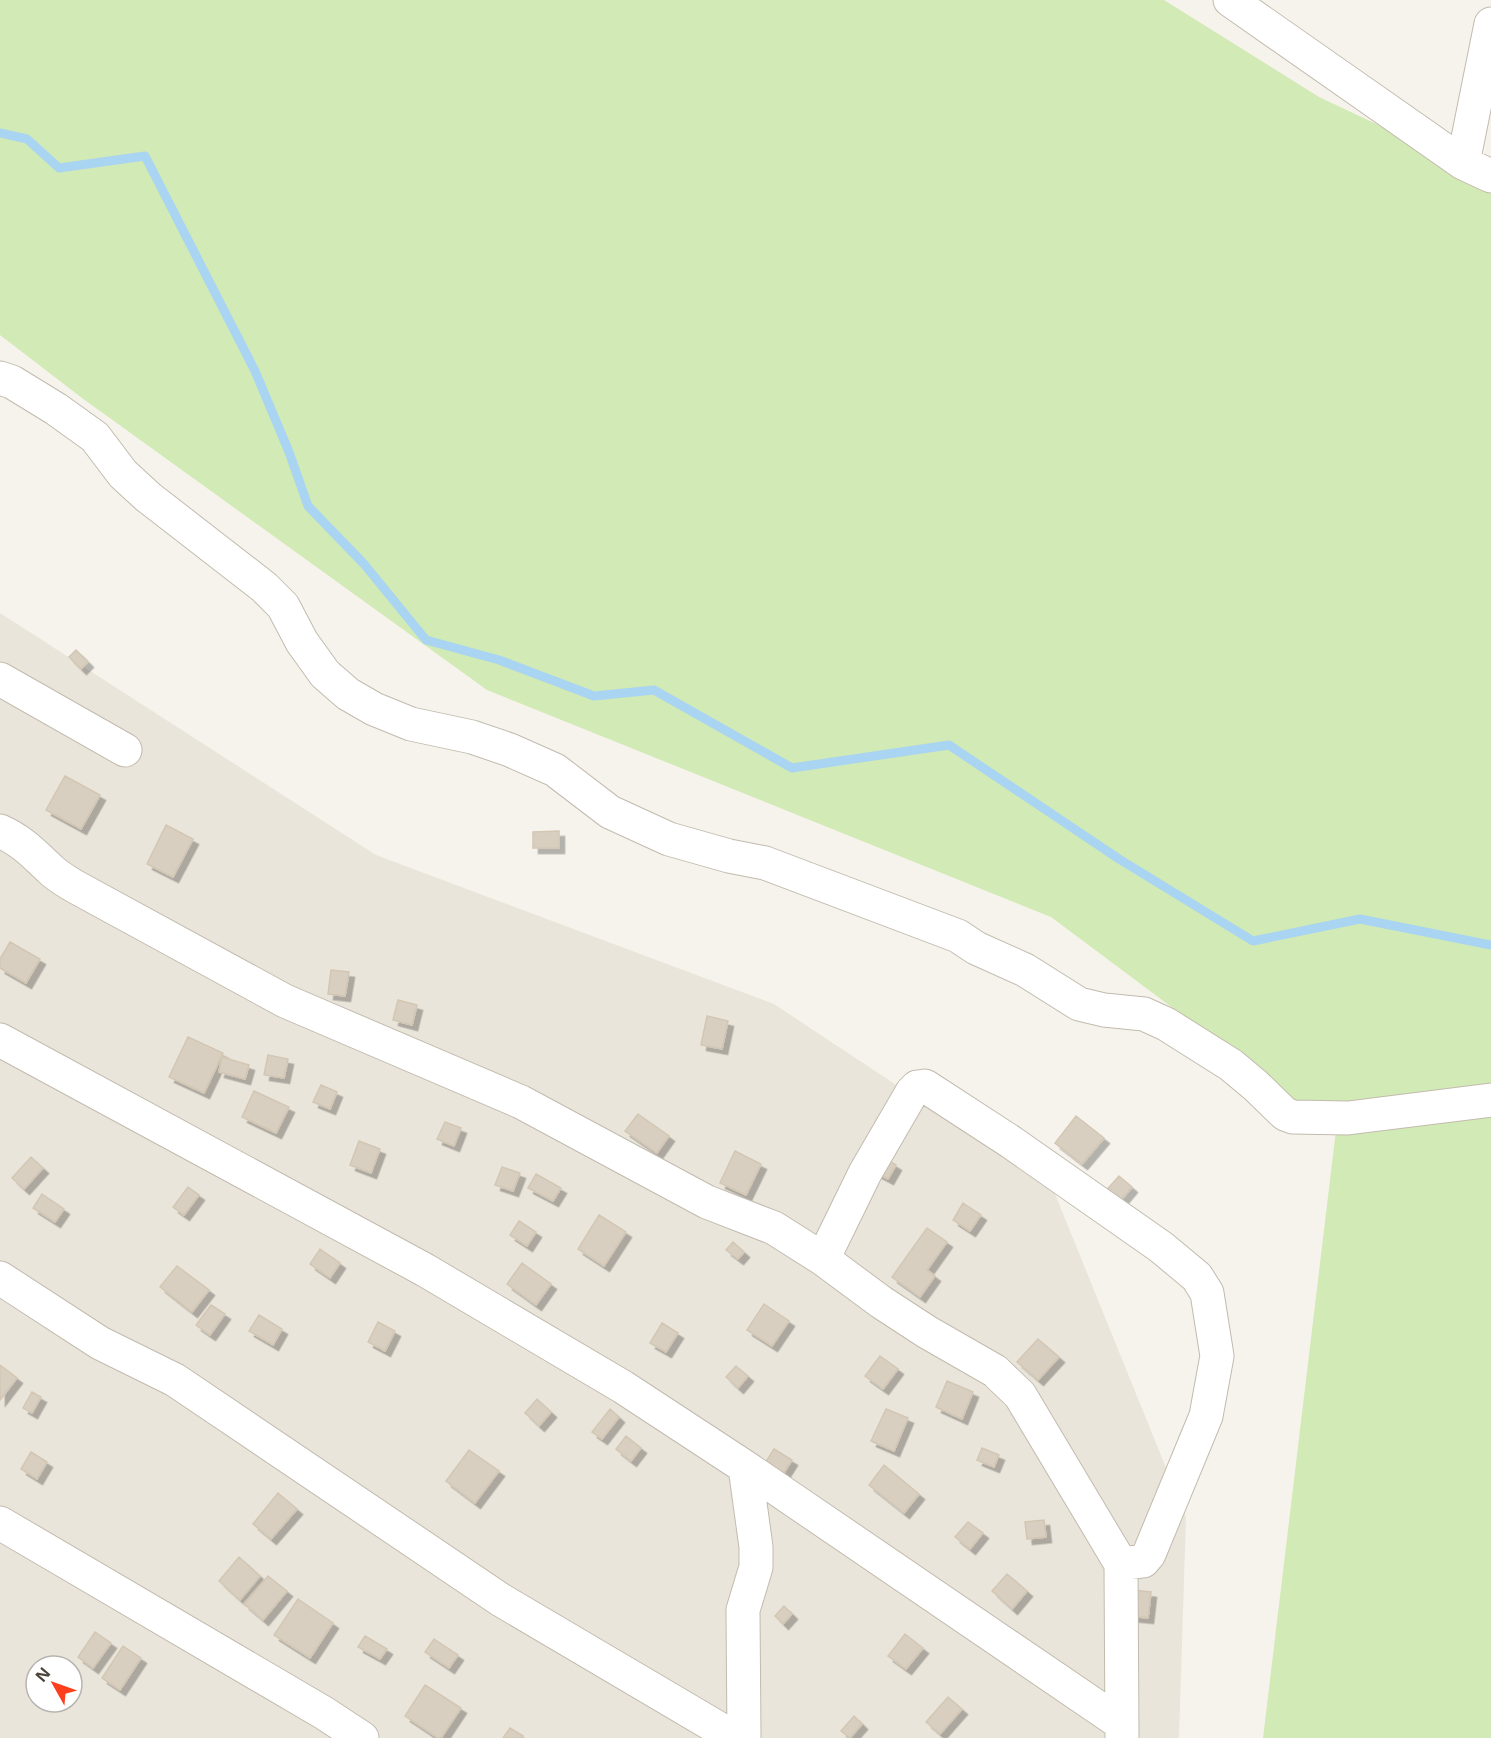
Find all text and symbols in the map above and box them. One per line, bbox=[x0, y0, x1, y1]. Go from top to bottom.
north arrow bbox=[24, 1654, 84, 1714]
text: N bbox=[30, 1662, 55, 1686]

